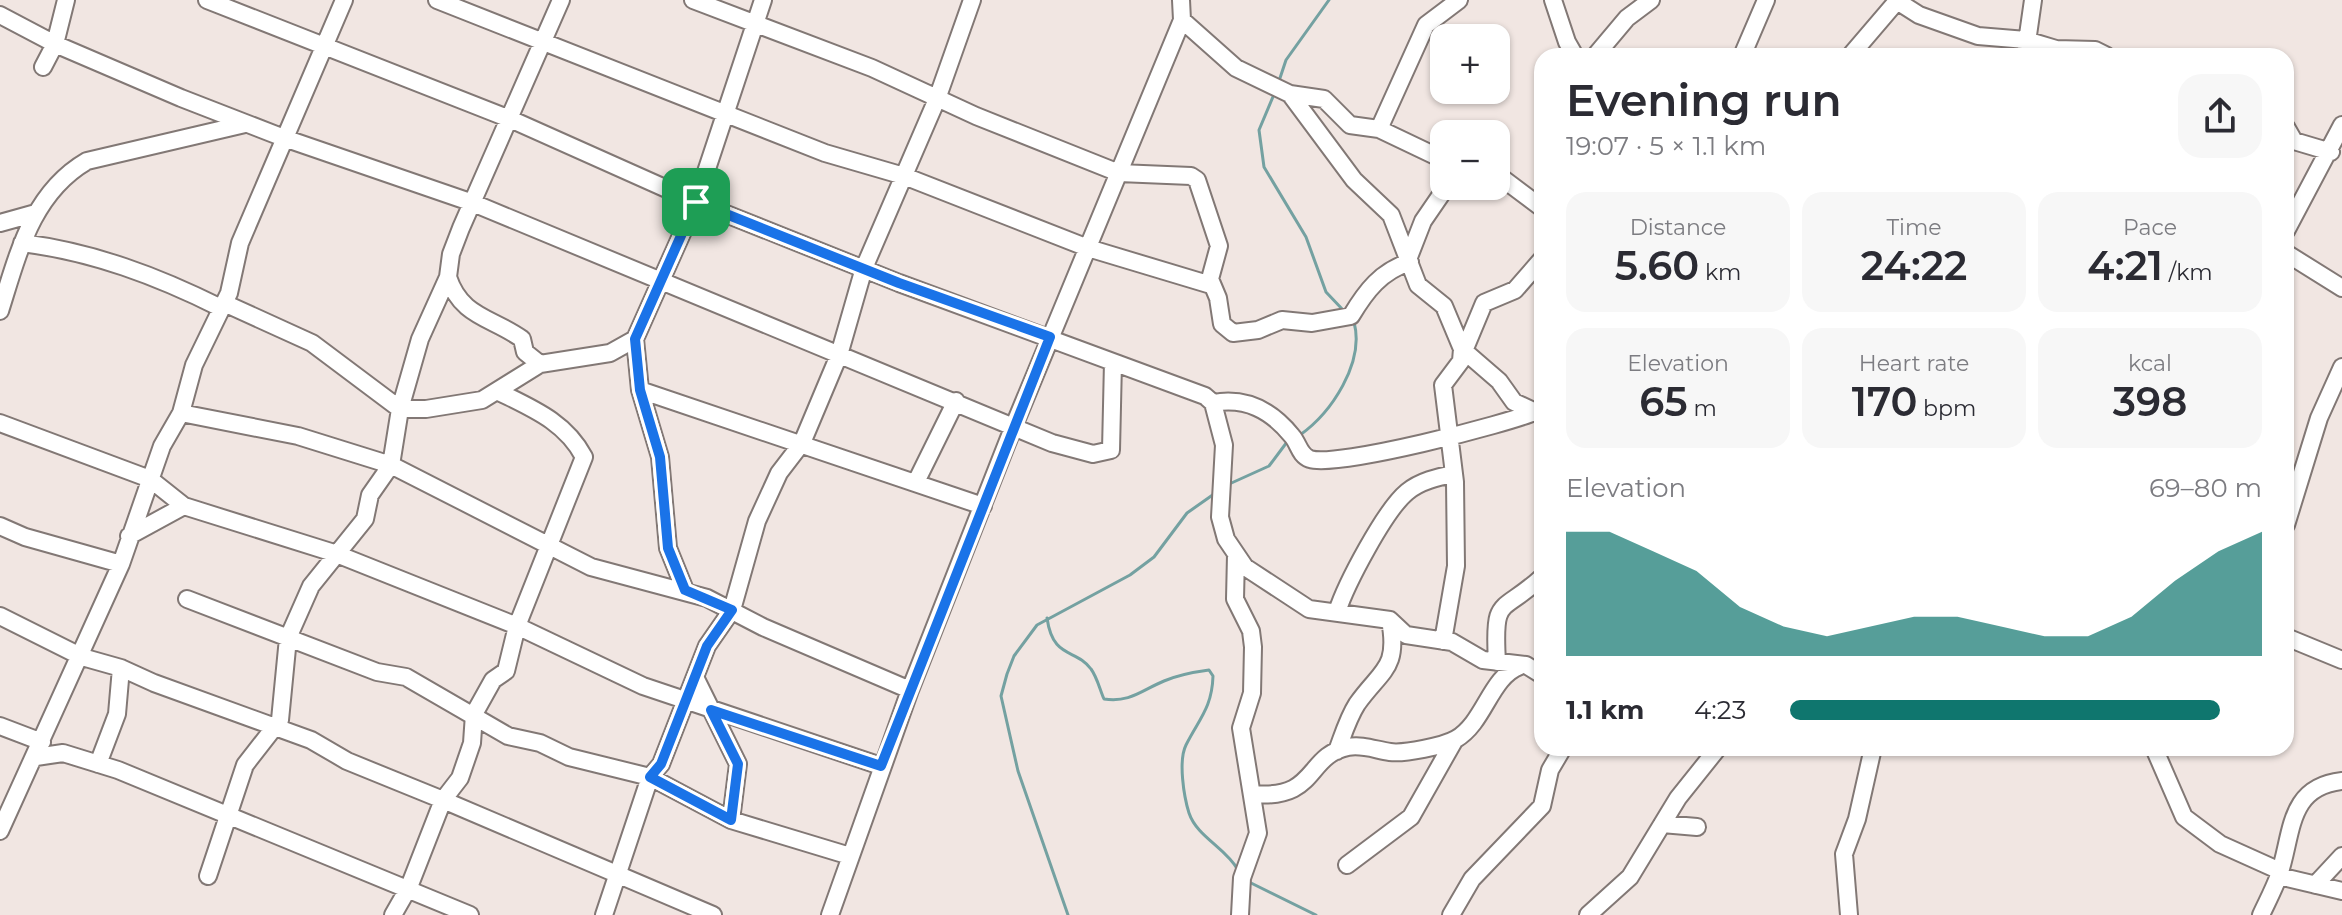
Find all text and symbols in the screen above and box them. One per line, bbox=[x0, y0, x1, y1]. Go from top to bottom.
map controls bbox=[1430, 24, 1510, 200]
button: + bbox=[1430, 24, 1510, 104]
text: Evening run bbox=[1566, 73, 1842, 127]
button: share bbox=[2178, 74, 2262, 158]
button: − bbox=[1430, 120, 1510, 200]
text: 19:07 · 5 × 1.1 km bbox=[1566, 130, 1766, 162]
pin bbox=[662, 168, 730, 236]
icon: arrive bbox=[674, 180, 718, 224]
text: Distance bbox=[1630, 214, 1726, 241]
text: Time bbox=[1886, 214, 1942, 241]
text: Pace bbox=[2123, 214, 2177, 241]
text: 5.60 bbox=[1615, 241, 1699, 290]
text: 24:22 bbox=[1861, 241, 1967, 290]
text: 4:21 bbox=[2087, 241, 2163, 290]
text: km bbox=[1699, 259, 1741, 286]
text: /km bbox=[2163, 259, 2213, 286]
text: Elevation bbox=[1627, 350, 1729, 377]
text: Heart rate bbox=[1859, 350, 1969, 377]
text: kcal bbox=[2128, 350, 2172, 377]
text: 65 bbox=[1639, 377, 1688, 426]
text: 170 bbox=[1852, 377, 1917, 426]
text: 398 bbox=[2113, 377, 2187, 426]
text: m bbox=[1688, 395, 1717, 422]
text: bpm bbox=[1917, 395, 1976, 422]
text: Elevation bbox=[1566, 472, 1686, 504]
text: 69–80 m bbox=[2149, 472, 2262, 504]
text: 1.1 km bbox=[1566, 694, 1644, 726]
text: 4:23 bbox=[1694, 694, 1746, 726]

